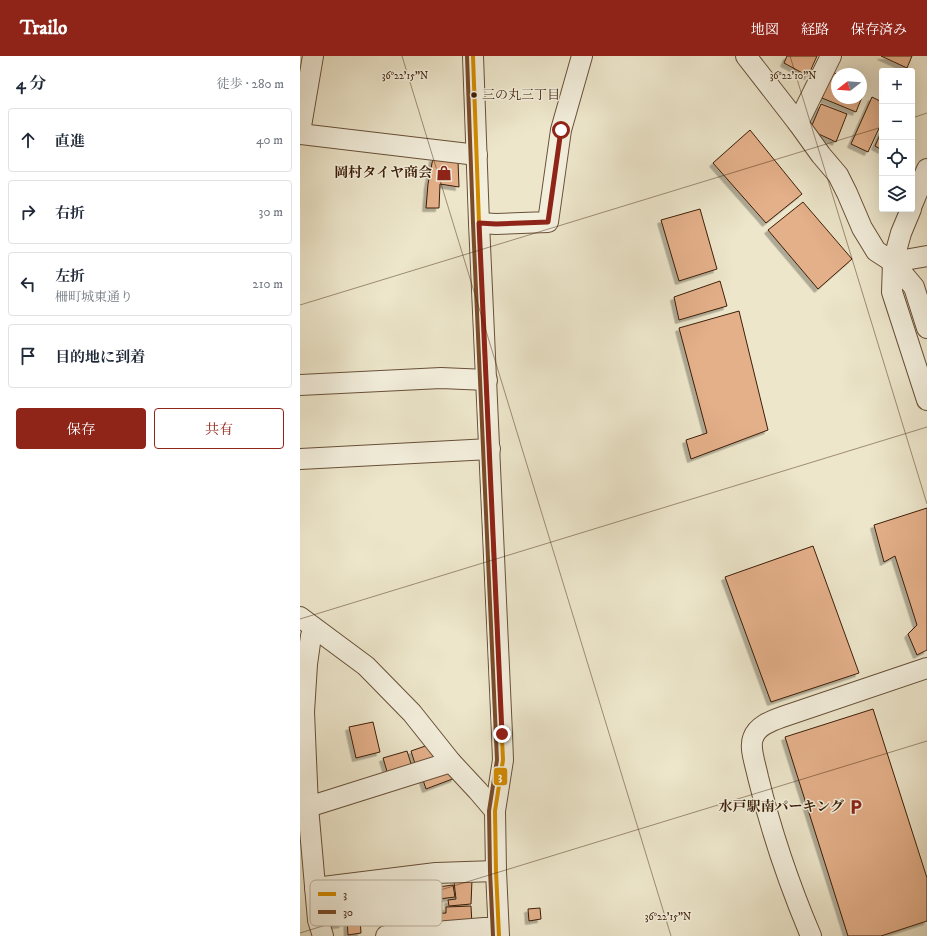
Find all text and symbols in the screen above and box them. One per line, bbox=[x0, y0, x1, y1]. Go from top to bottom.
text: Trailo bbox=[20, 17, 67, 40]
text: 地図 bbox=[751, 21, 779, 39]
text: 経路 bbox=[801, 21, 829, 39]
text: 保存済み bbox=[851, 21, 907, 39]
north arrow bbox=[831, 68, 867, 104]
map controls bbox=[879, 68, 915, 212]
button: + bbox=[879, 68, 915, 104]
text: 36°22'15"N bbox=[382, 70, 428, 82]
text: 36°22'10"N bbox=[770, 70, 816, 82]
text: 4 分 bbox=[16, 73, 46, 95]
text: 徒歩 · 280 m bbox=[217, 76, 284, 92]
place label: 三の丸三丁目 bbox=[482, 87, 560, 103]
marker: 三の丸三丁目 bbox=[469, 90, 479, 100]
button: − bbox=[879, 104, 915, 140]
route start bbox=[552, 121, 570, 139]
icon: ahead bbox=[17, 129, 39, 151]
text: 直進 bbox=[55, 132, 85, 151]
text: 40 m bbox=[256, 132, 283, 148]
button: locate bbox=[879, 140, 915, 176]
place label: 岡村タイヤ商会 bbox=[334, 164, 432, 182]
shop icon: 岡村タイヤ商会 bbox=[435, 164, 453, 182]
button: layers bbox=[879, 176, 915, 212]
icon: right bbox=[17, 201, 39, 223]
text: 右折 bbox=[55, 204, 85, 223]
text: 30 m bbox=[259, 204, 283, 220]
text: 左折 bbox=[55, 267, 85, 286]
icon: left bbox=[17, 273, 39, 295]
text: 210 m bbox=[252, 276, 283, 292]
text: 柵町城東通り bbox=[55, 289, 133, 305]
icon: arrive bbox=[17, 345, 39, 367]
text: 目的地に到着 bbox=[55, 348, 145, 367]
button: 保存 bbox=[16, 408, 146, 449]
button: 共有 bbox=[154, 408, 284, 449]
route end bbox=[493, 725, 511, 743]
line badge: 3 bbox=[493, 767, 508, 786]
text: 3 bbox=[498, 770, 502, 784]
place label: 水戸駅南パーキング bbox=[718, 798, 844, 816]
parking icon: 水戸駅南パーキング bbox=[847, 798, 865, 816]
legend bbox=[310, 880, 442, 926]
text: 3 bbox=[343, 888, 347, 902]
text: 30 bbox=[343, 906, 353, 920]
text: 36°22'15"N bbox=[645, 911, 691, 923]

